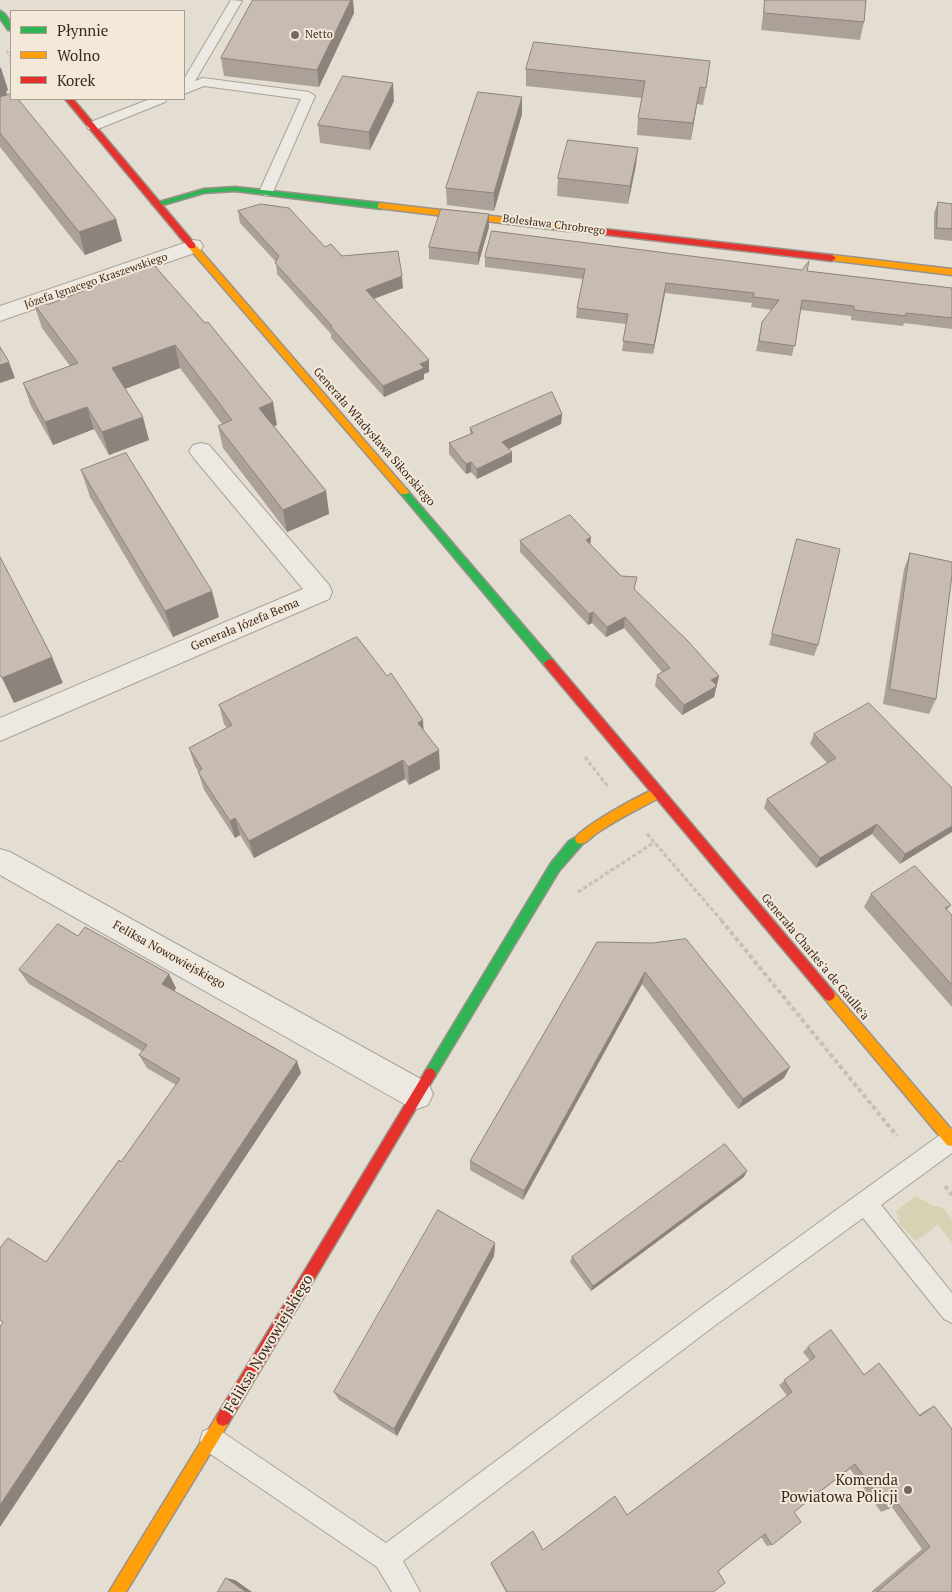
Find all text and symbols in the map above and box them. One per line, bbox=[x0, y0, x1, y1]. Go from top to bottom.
legend bbox=[10, 10, 185, 100]
text: Płynnie bbox=[57, 20, 108, 40]
place label: Netto bbox=[305, 28, 333, 42]
marker: Netto bbox=[289, 29, 301, 41]
text: Wolno bbox=[57, 45, 100, 65]
text: Korek bbox=[57, 70, 95, 90]
street label: Bolesława Chrobrego bbox=[502, 212, 606, 238]
street label: Józefa Ignacego Kraszewskiego bbox=[23, 250, 169, 312]
street label: Generała Władysława Sikorskiego bbox=[310, 365, 438, 509]
street label: Generała Józefa Bema bbox=[189, 596, 301, 654]
street label: Generała Charles'a de Gaulle'a bbox=[758, 891, 872, 1023]
street label: Feliksa Nowowiejskiego bbox=[110, 918, 228, 992]
street label: Feliksa Nowowiejskiego bbox=[221, 1272, 317, 1416]
place label: Komenda Powiatowa Policji bbox=[781, 1472, 898, 1507]
marker: Komenda Powiatowa Policji bbox=[902, 1484, 914, 1496]

